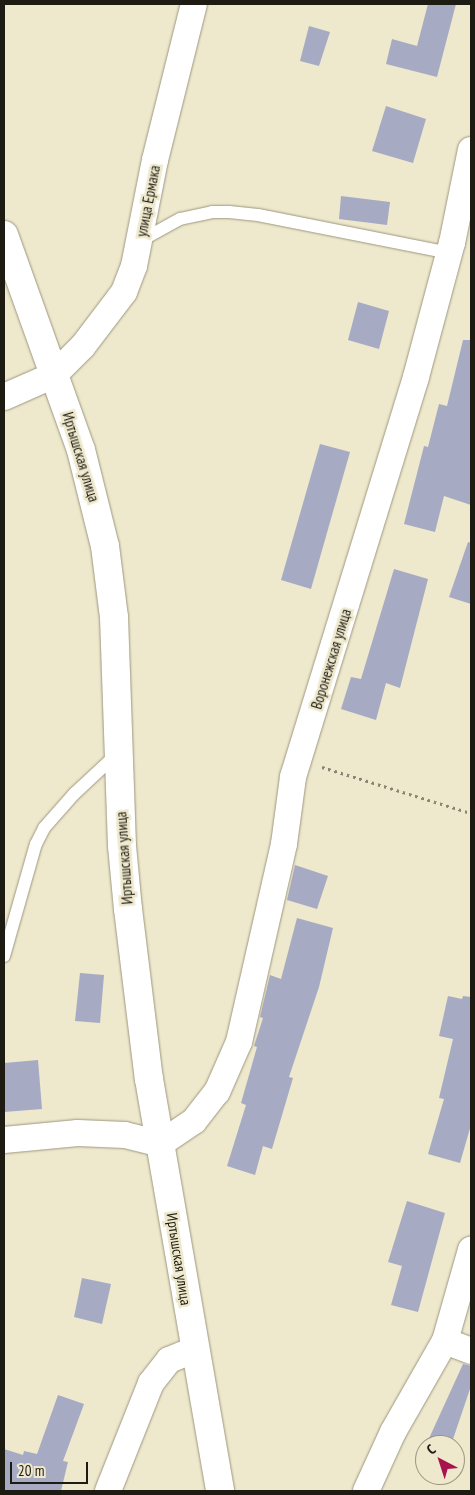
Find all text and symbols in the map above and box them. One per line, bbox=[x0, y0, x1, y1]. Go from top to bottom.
street label: улица Ермака bbox=[132, 164, 164, 238]
street label: Иртышская улица bbox=[59, 410, 103, 504]
street label: Воронежская улица bbox=[307, 607, 355, 711]
street label: Иртышская улица bbox=[112, 811, 136, 905]
street label: Иртышская улица bbox=[163, 1212, 195, 1306]
north arrow bbox=[415, 1435, 465, 1485]
text: С bbox=[423, 1440, 439, 1458]
scale bar bbox=[12, 1452, 90, 1484]
text: 20 m bbox=[18, 1461, 44, 1480]

